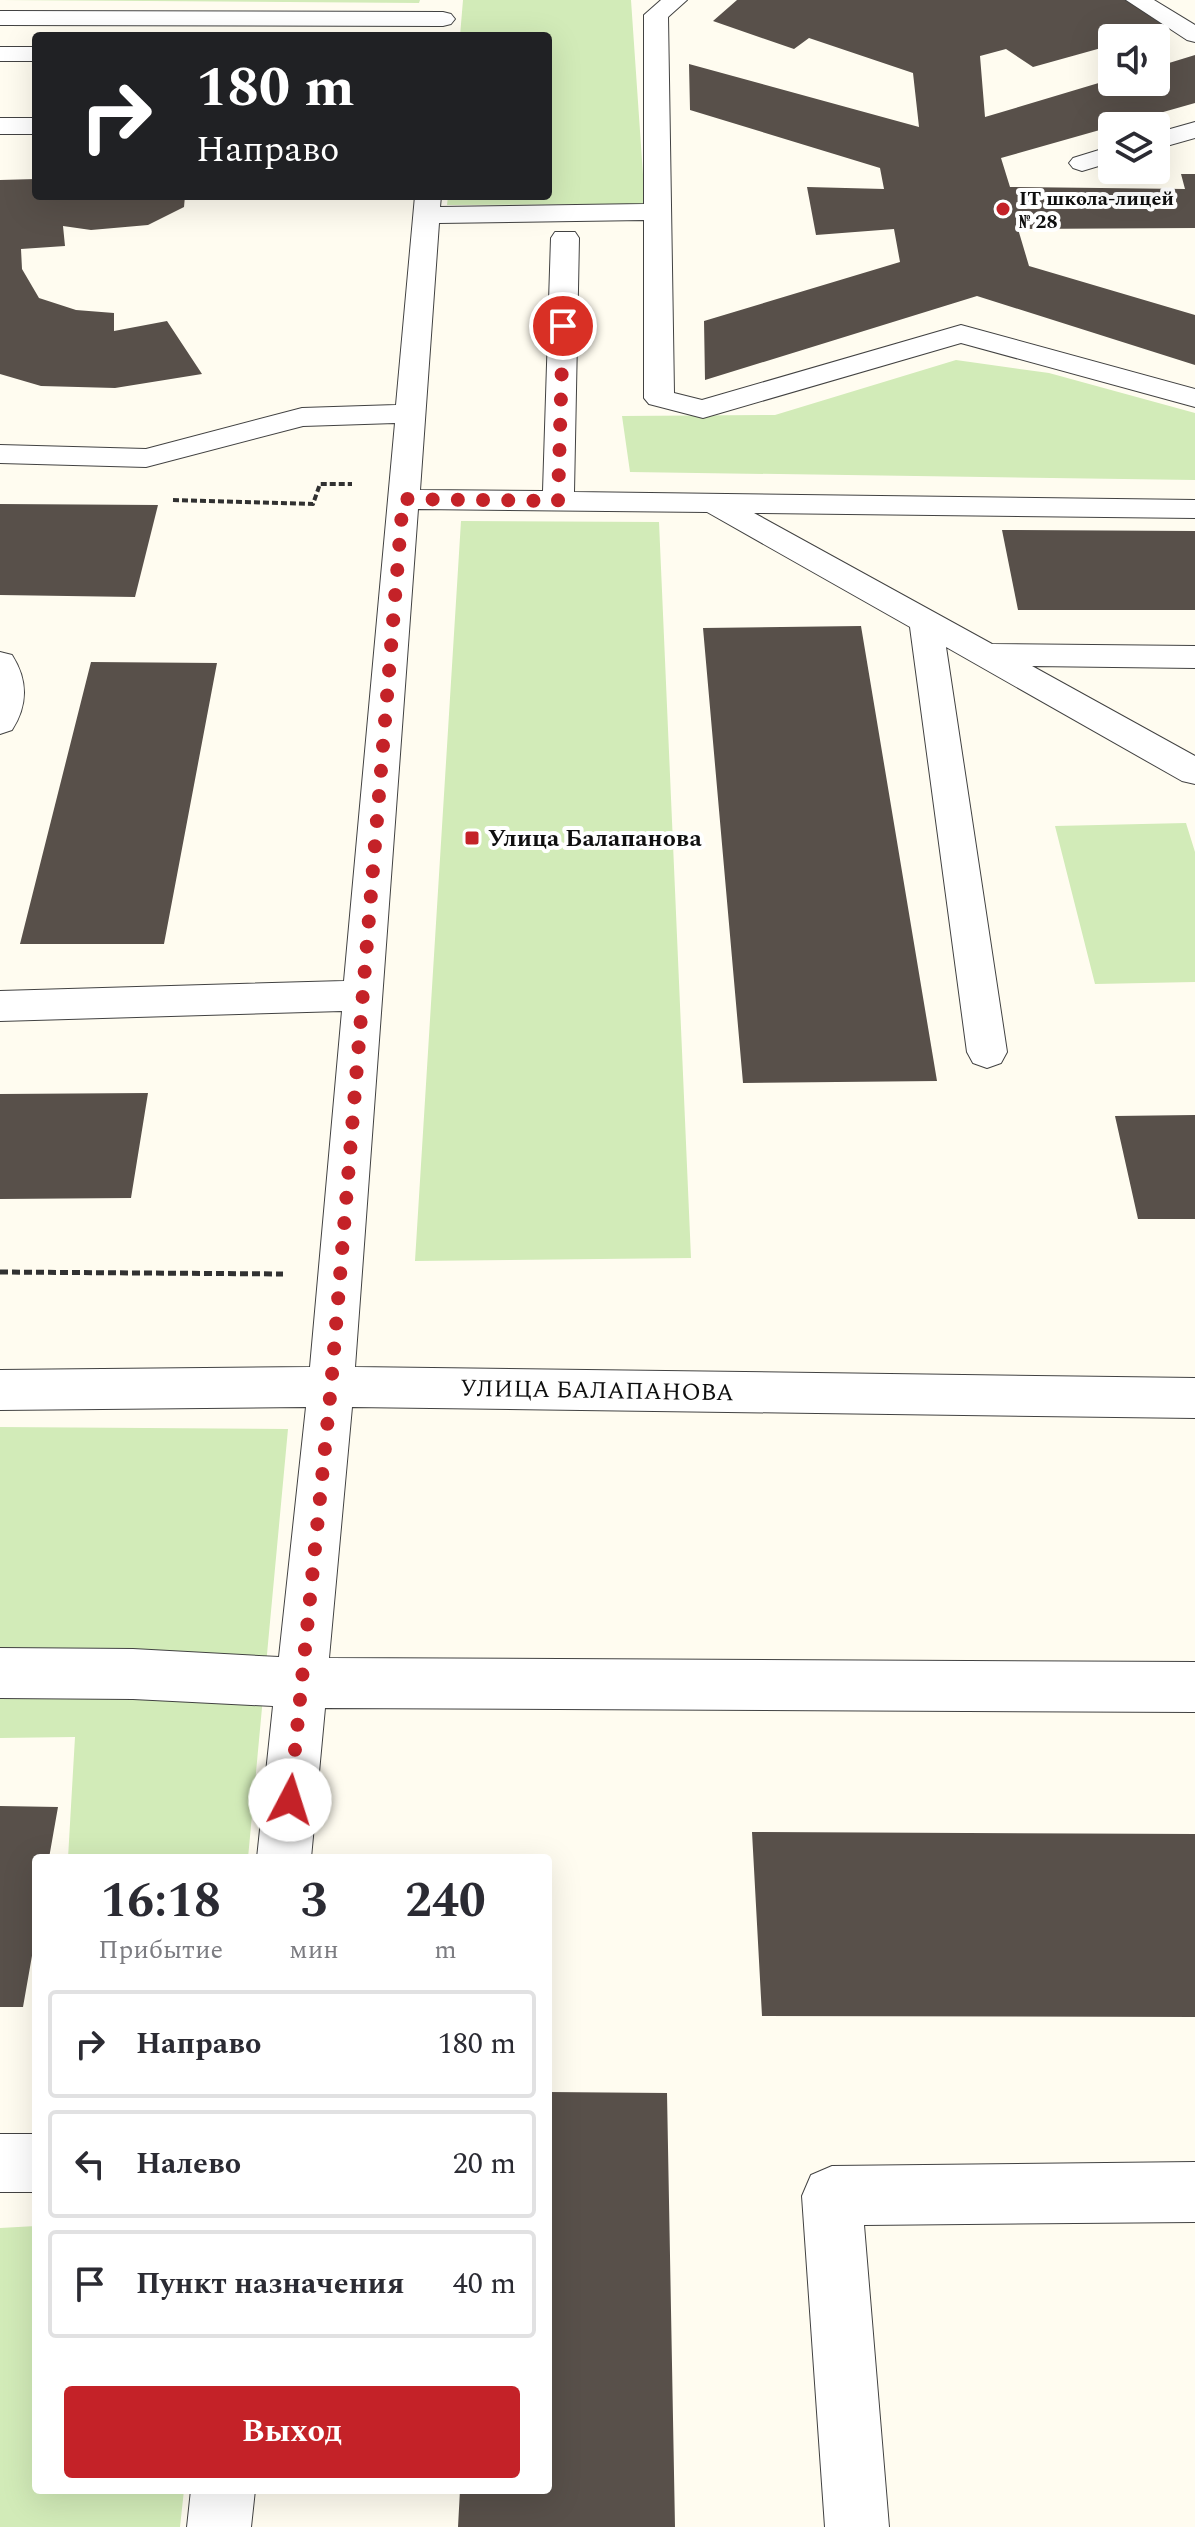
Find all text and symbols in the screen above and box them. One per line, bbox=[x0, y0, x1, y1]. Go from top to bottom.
map controls bbox=[1098, 24, 1170, 184]
button: sound bbox=[1098, 24, 1170, 96]
text: 180 m bbox=[196, 46, 355, 131]
icon: right bbox=[64, 64, 168, 168]
button: layers bbox=[1098, 112, 1170, 184]
text: Направо bbox=[196, 123, 339, 178]
place label: IT школа-лицей № 28 bbox=[1019, 184, 1174, 237]
marker: IT школа-лицей № 28 bbox=[994, 200, 1012, 218]
pin bbox=[529, 292, 597, 360]
icon: arrive bbox=[541, 304, 585, 348]
place label: Улица Балапанова bbox=[488, 821, 702, 857]
marker: Улица Балапанова bbox=[463, 829, 481, 847]
street label: УЛИЦА БАЛАПАНОВА bbox=[460, 1371, 734, 1411]
position arrow bbox=[248, 1758, 332, 1842]
text: 16:18 bbox=[100, 1865, 221, 1938]
text: 3 bbox=[301, 1865, 328, 1938]
text: 240 bbox=[405, 1865, 486, 1938]
text: Прибытие bbox=[98, 1930, 223, 1970]
text: мин bbox=[289, 1930, 339, 1970]
text: m bbox=[434, 1930, 457, 1970]
text: Направо bbox=[136, 2021, 261, 2067]
text: 180 m bbox=[438, 2021, 516, 2067]
icon: right bbox=[68, 2022, 112, 2066]
text: Налево bbox=[136, 2141, 241, 2187]
text: 20 m bbox=[453, 2141, 516, 2187]
icon: left bbox=[68, 2142, 112, 2186]
text: Пункт назначения bbox=[136, 2261, 404, 2307]
text: 40 m bbox=[453, 2261, 516, 2307]
icon: arrive bbox=[68, 2262, 112, 2306]
button: Выход bbox=[64, 2386, 520, 2478]

